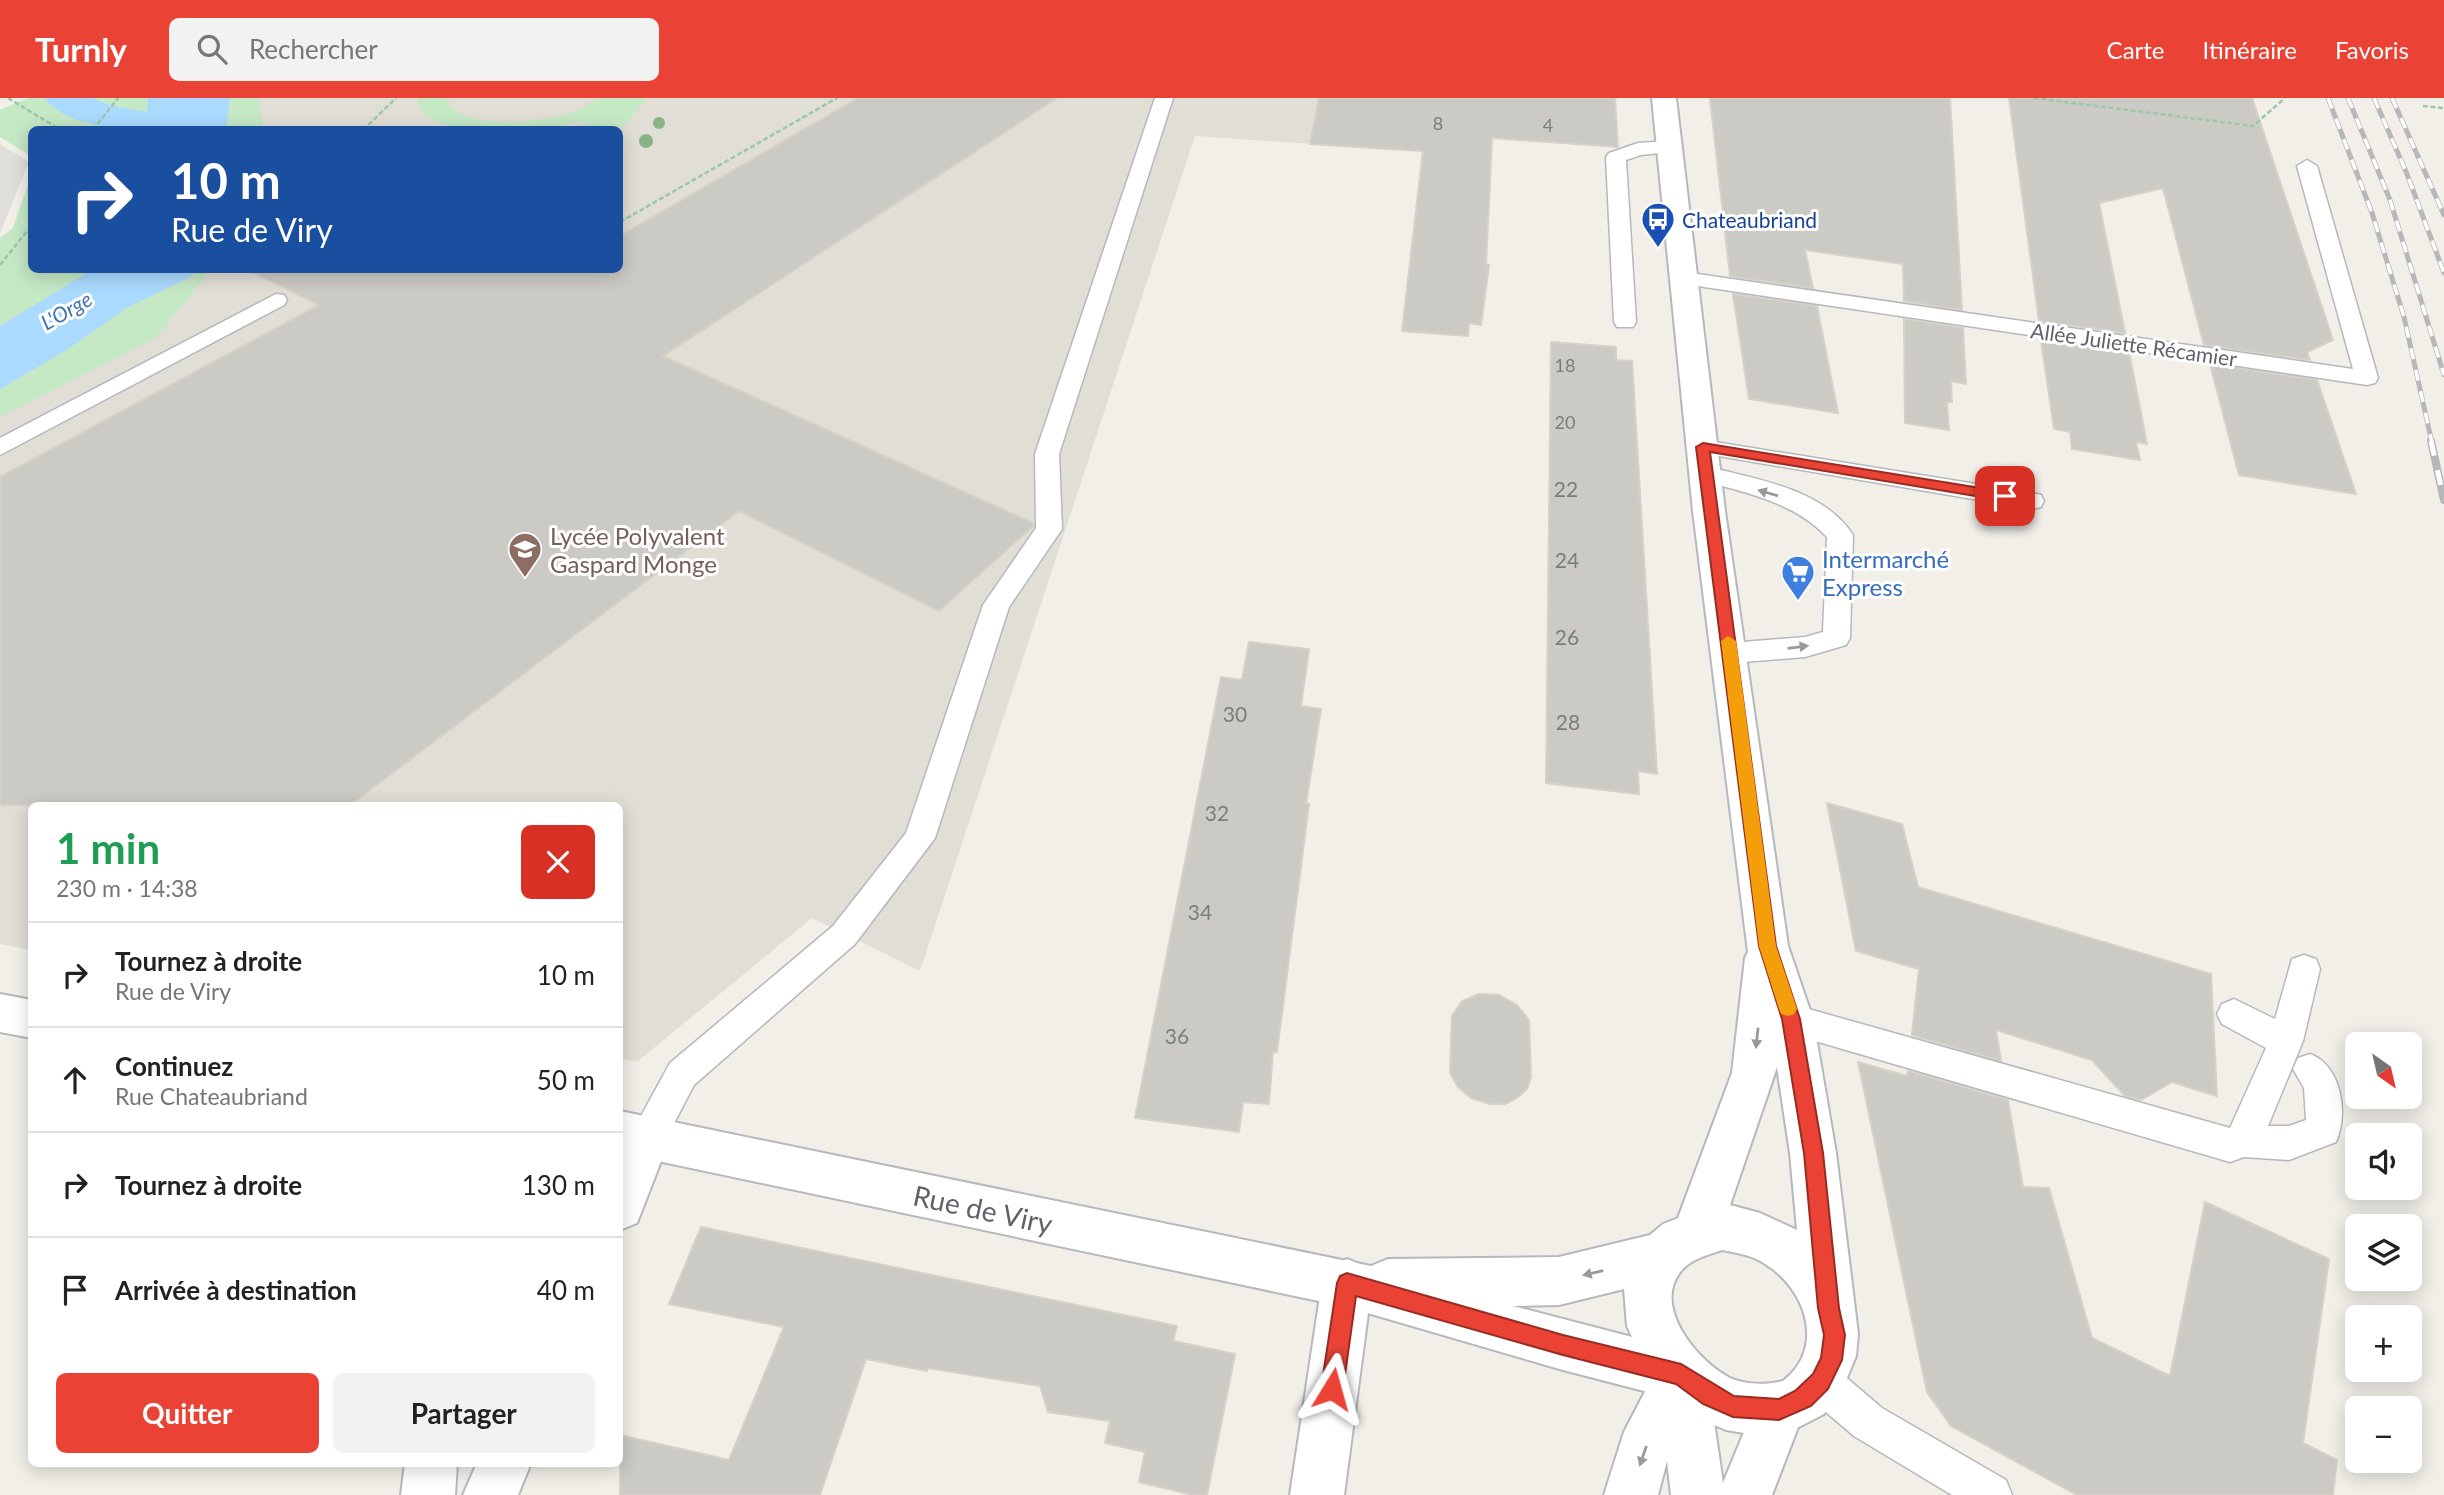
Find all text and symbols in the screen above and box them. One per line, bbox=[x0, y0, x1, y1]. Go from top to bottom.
search box bbox=[169, 18, 659, 81]
text: Turnly bbox=[35, 29, 127, 69]
icon: search bbox=[193, 30, 231, 68]
text: Rechercher bbox=[249, 33, 378, 65]
text: Carte bbox=[2107, 35, 2165, 64]
text: Itinéraire bbox=[2203, 35, 2297, 64]
text: Favoris bbox=[2335, 35, 2409, 64]
house number: 8 bbox=[1433, 112, 1443, 134]
house number: 4 bbox=[1543, 114, 1553, 136]
text: 10 m bbox=[171, 151, 281, 209]
icon: right bbox=[56, 154, 147, 245]
bus stop icon: Chateaubriand bbox=[1639, 200, 1677, 249]
place label: Chateaubriand bbox=[1682, 207, 1817, 232]
text: Rue de Viry bbox=[171, 210, 333, 249]
water label: L'Orge bbox=[36, 286, 96, 334]
street label: Allée Juliette Récamier bbox=[2029, 317, 2239, 371]
house number: 18 bbox=[1555, 354, 1575, 376]
house number: 20 bbox=[1555, 411, 1575, 433]
pin bbox=[1975, 466, 2035, 526]
house number: 22 bbox=[1554, 476, 1578, 501]
icon: arrive bbox=[1986, 477, 2024, 515]
one-way arrow bbox=[1758, 487, 1779, 497]
place label: Lycée Polyvalent Gaspard Monge bbox=[550, 521, 725, 578]
school or university icon: Lycée Polyvalent Gaspard Monge bbox=[506, 530, 544, 579]
place label: Intermarché Express bbox=[1822, 544, 1949, 601]
house number: 24 bbox=[1555, 547, 1579, 572]
supermarket icon: Intermarché Express bbox=[1779, 553, 1817, 602]
house number: 26 bbox=[1555, 624, 1579, 649]
one-way arrow bbox=[1787, 642, 1809, 653]
house number: 30 bbox=[1223, 701, 1247, 726]
house number: 28 bbox=[1556, 709, 1580, 734]
house number: 32 bbox=[1205, 800, 1229, 825]
text: 1 min bbox=[56, 823, 160, 873]
button: close bbox=[521, 825, 595, 899]
text: 230 m · 14:38 bbox=[56, 874, 198, 902]
house number: 34 bbox=[1188, 899, 1212, 924]
text: Tournez à droite bbox=[115, 945, 302, 977]
icon: right bbox=[56, 956, 94, 994]
text: 10 m bbox=[537, 959, 595, 991]
text: Rue de Viry bbox=[115, 977, 231, 1005]
house number: 36 bbox=[1165, 1023, 1189, 1048]
one-way arrow bbox=[1752, 1027, 1763, 1049]
north arrow bbox=[2345, 1032, 2422, 1110]
map controls bbox=[2345, 1032, 2422, 1473]
text: Continuez bbox=[115, 1050, 233, 1082]
icon: ahead bbox=[56, 1061, 94, 1099]
text: 50 m bbox=[537, 1064, 595, 1096]
text: Rue Chateaubriand bbox=[115, 1082, 308, 1110]
button: sound bbox=[2345, 1123, 2422, 1200]
icon: right bbox=[56, 1166, 94, 1204]
text: Tournez à droite bbox=[115, 1169, 302, 1201]
text: 130 m bbox=[522, 1169, 595, 1201]
street label: Rue de Viry bbox=[910, 1178, 1056, 1240]
button: layers bbox=[2345, 1214, 2422, 1291]
one-way arrow bbox=[1582, 1267, 1604, 1278]
icon: arrive bbox=[56, 1271, 94, 1309]
text: Arrivée à destination bbox=[115, 1274, 357, 1306]
text: 40 m bbox=[537, 1274, 595, 1306]
button: + bbox=[2345, 1305, 2422, 1382]
position arrow bbox=[1295, 1352, 1369, 1426]
button: Quitter bbox=[56, 1373, 319, 1453]
button: Partager bbox=[333, 1373, 595, 1453]
button: − bbox=[2345, 1396, 2422, 1473]
one-way arrow bbox=[1637, 1445, 1648, 1466]

